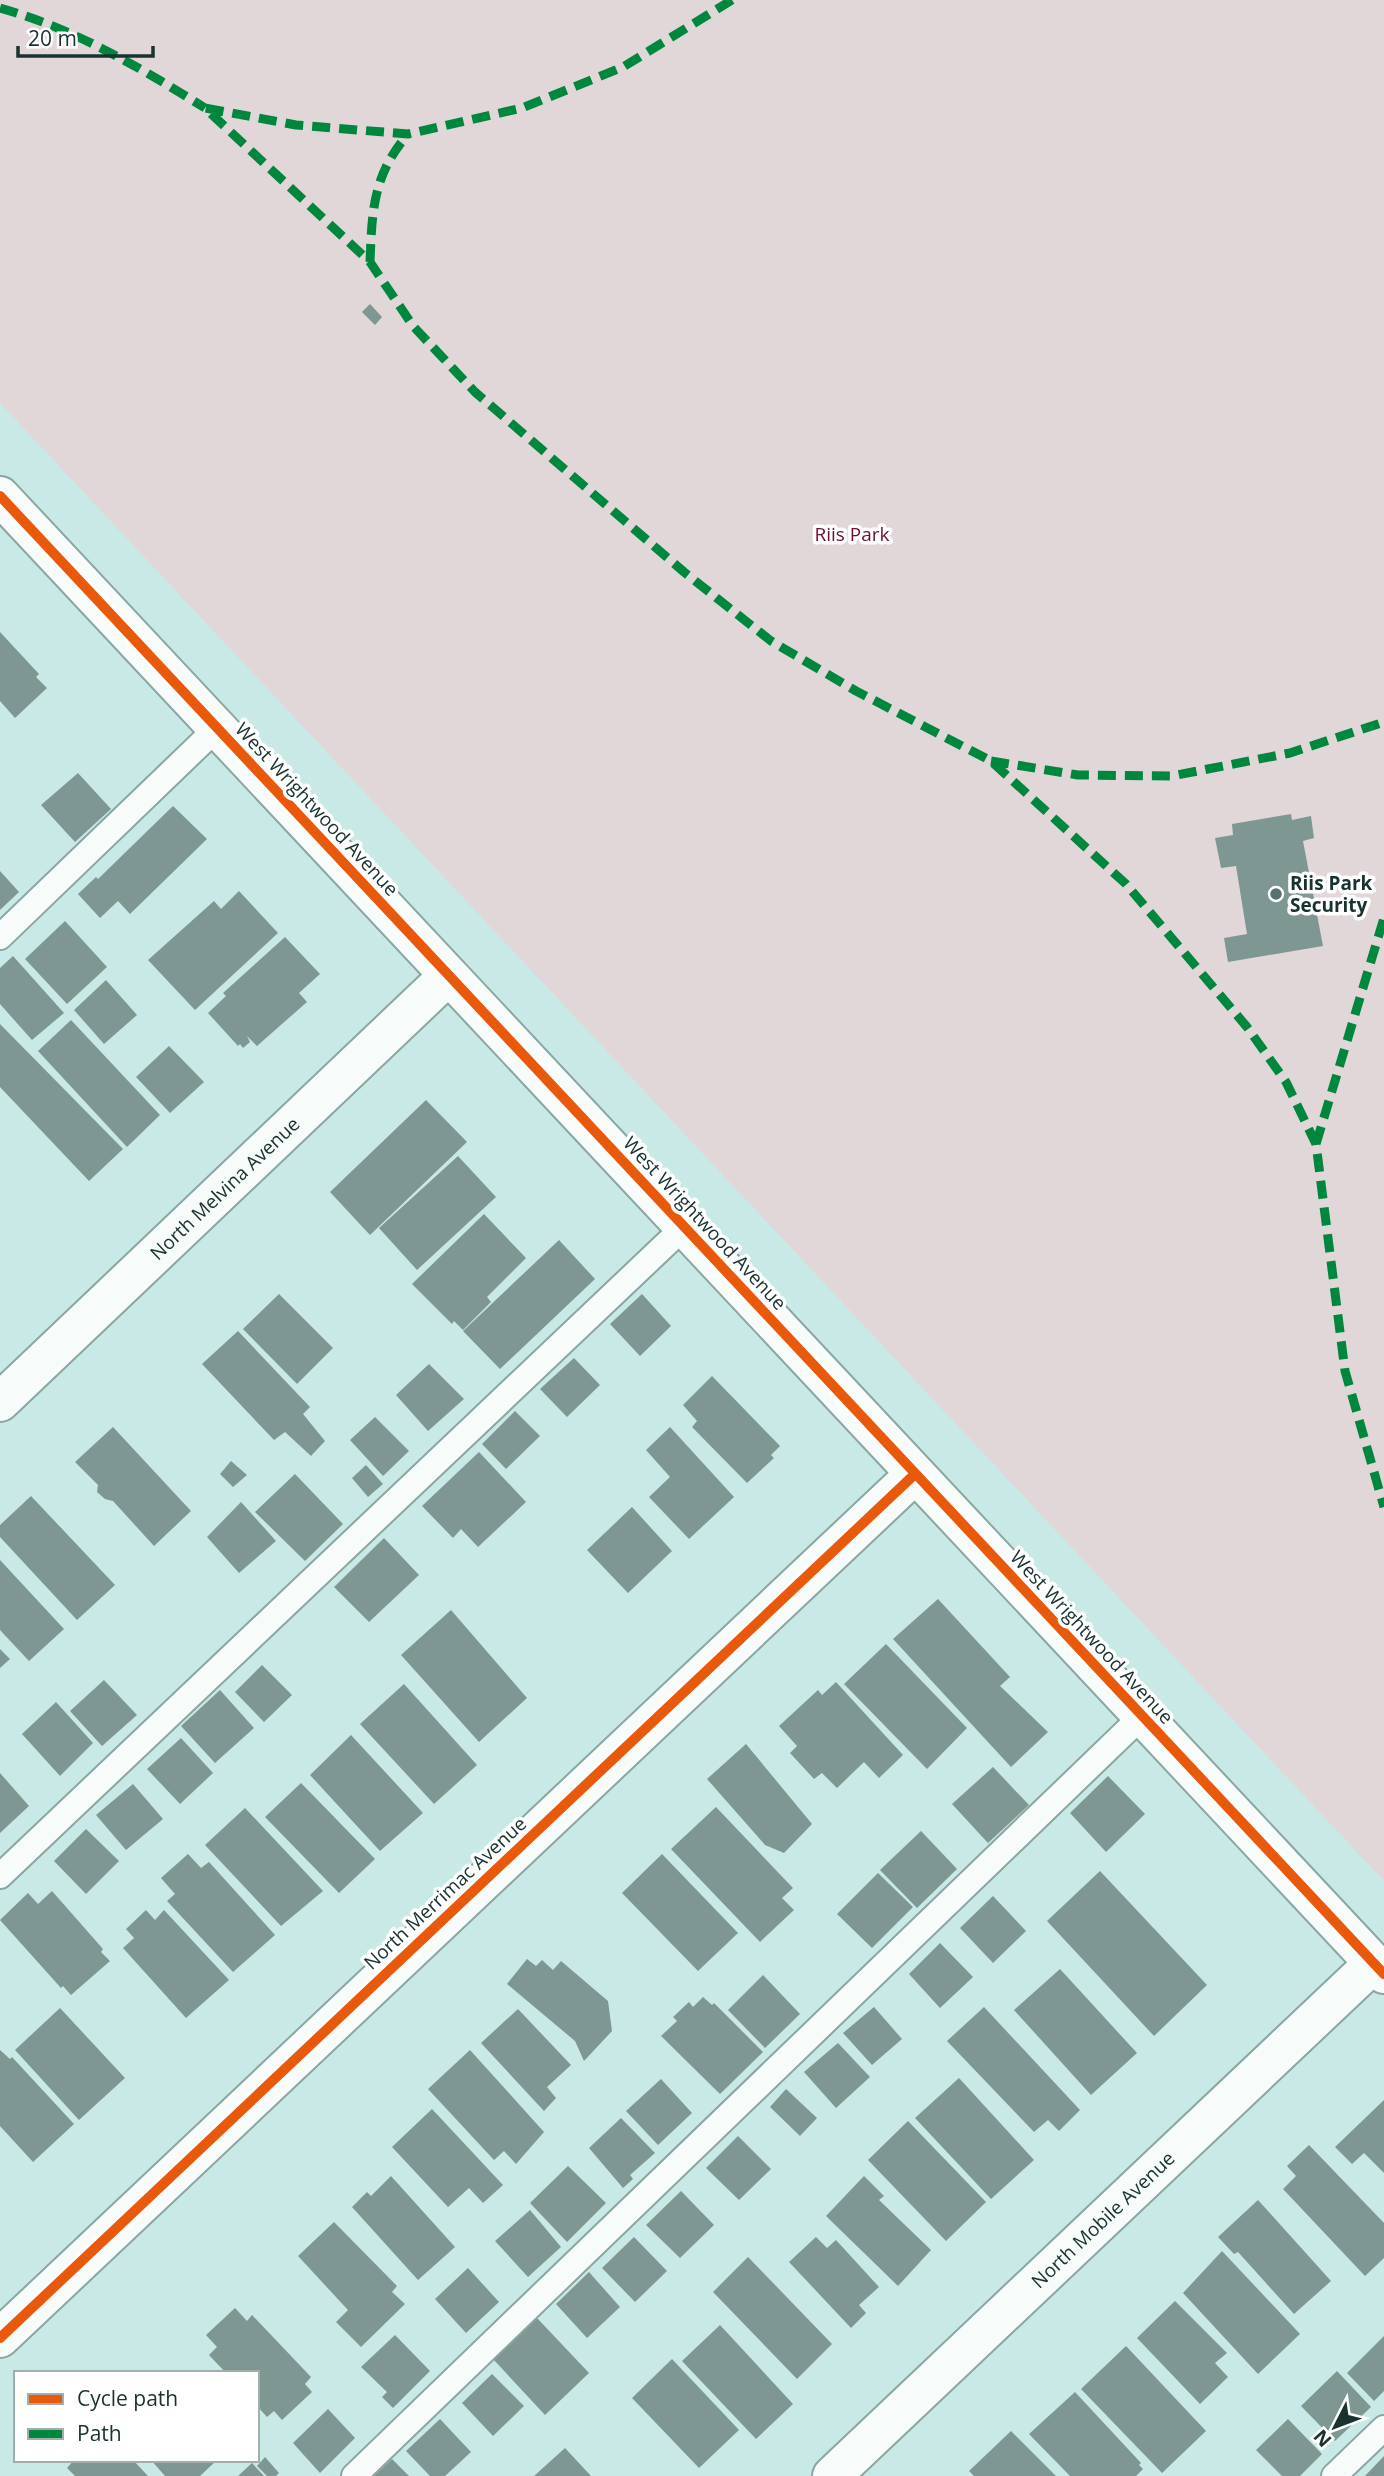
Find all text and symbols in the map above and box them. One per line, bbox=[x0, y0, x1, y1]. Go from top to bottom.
scale bar bbox=[18, 14, 152, 58]
text: 20 m bbox=[28, 24, 77, 52]
park label: Riis Park bbox=[814, 521, 890, 547]
street label: West Wrightwood Avenue bbox=[230, 717, 404, 901]
place label: Riis Park Security bbox=[1290, 870, 1373, 918]
marker: Riis Park Security bbox=[1268, 886, 1284, 902]
street label: North Melvina Avenue bbox=[144, 1111, 305, 1266]
street label: West Wrightwood Avenue bbox=[618, 1131, 792, 1315]
street label: West Wrightwood Avenue bbox=[1005, 1545, 1179, 1729]
street label: North Merrimac Avenue bbox=[358, 1811, 532, 1975]
street label: North Mobile Avenue bbox=[1026, 2145, 1180, 2294]
legend bbox=[14, 2371, 259, 2462]
text: Cycle path bbox=[77, 2384, 178, 2412]
north arrow bbox=[1300, 2392, 1370, 2462]
text: Path bbox=[77, 2419, 122, 2447]
text: N bbox=[1308, 2424, 1337, 2453]

